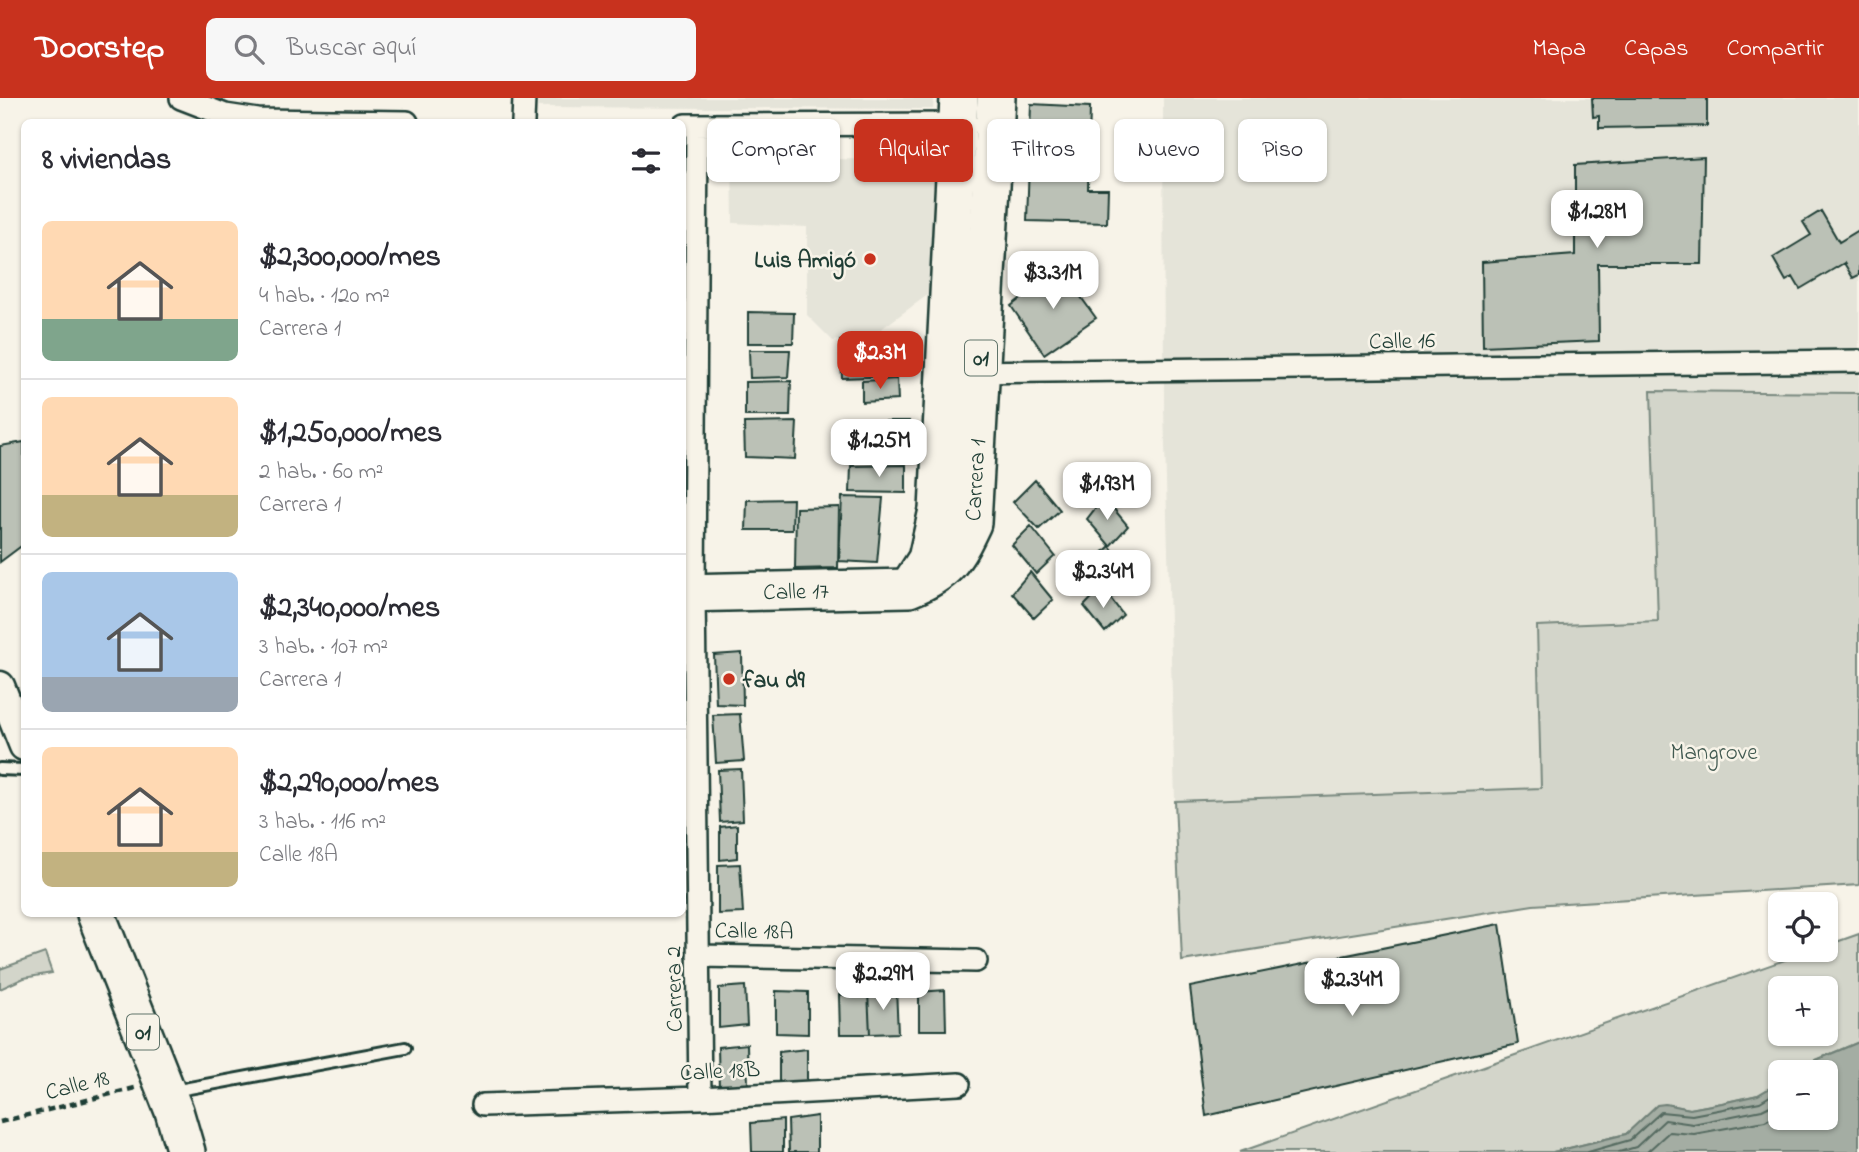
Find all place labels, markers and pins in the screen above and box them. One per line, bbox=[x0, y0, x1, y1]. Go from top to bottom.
pin: $1.28M bbox=[1540, 190, 1654, 250]
place label: Luis Amigó bbox=[754, 245, 856, 280]
marker: Luis Amigó bbox=[862, 251, 878, 267]
pin: $3.31M bbox=[996, 252, 1110, 311]
pin: $2.3M bbox=[831, 331, 929, 391]
pin: $1.25M bbox=[822, 420, 936, 479]
pin: $1.93M bbox=[1050, 462, 1164, 522]
pin: $2.34M bbox=[1046, 550, 1160, 610]
place label: fau d9 bbox=[742, 665, 806, 698]
marker: fau d9 bbox=[721, 671, 737, 687]
pin: $2.29M bbox=[826, 953, 940, 1012]
pin: $2.34M bbox=[1295, 958, 1409, 1018]

